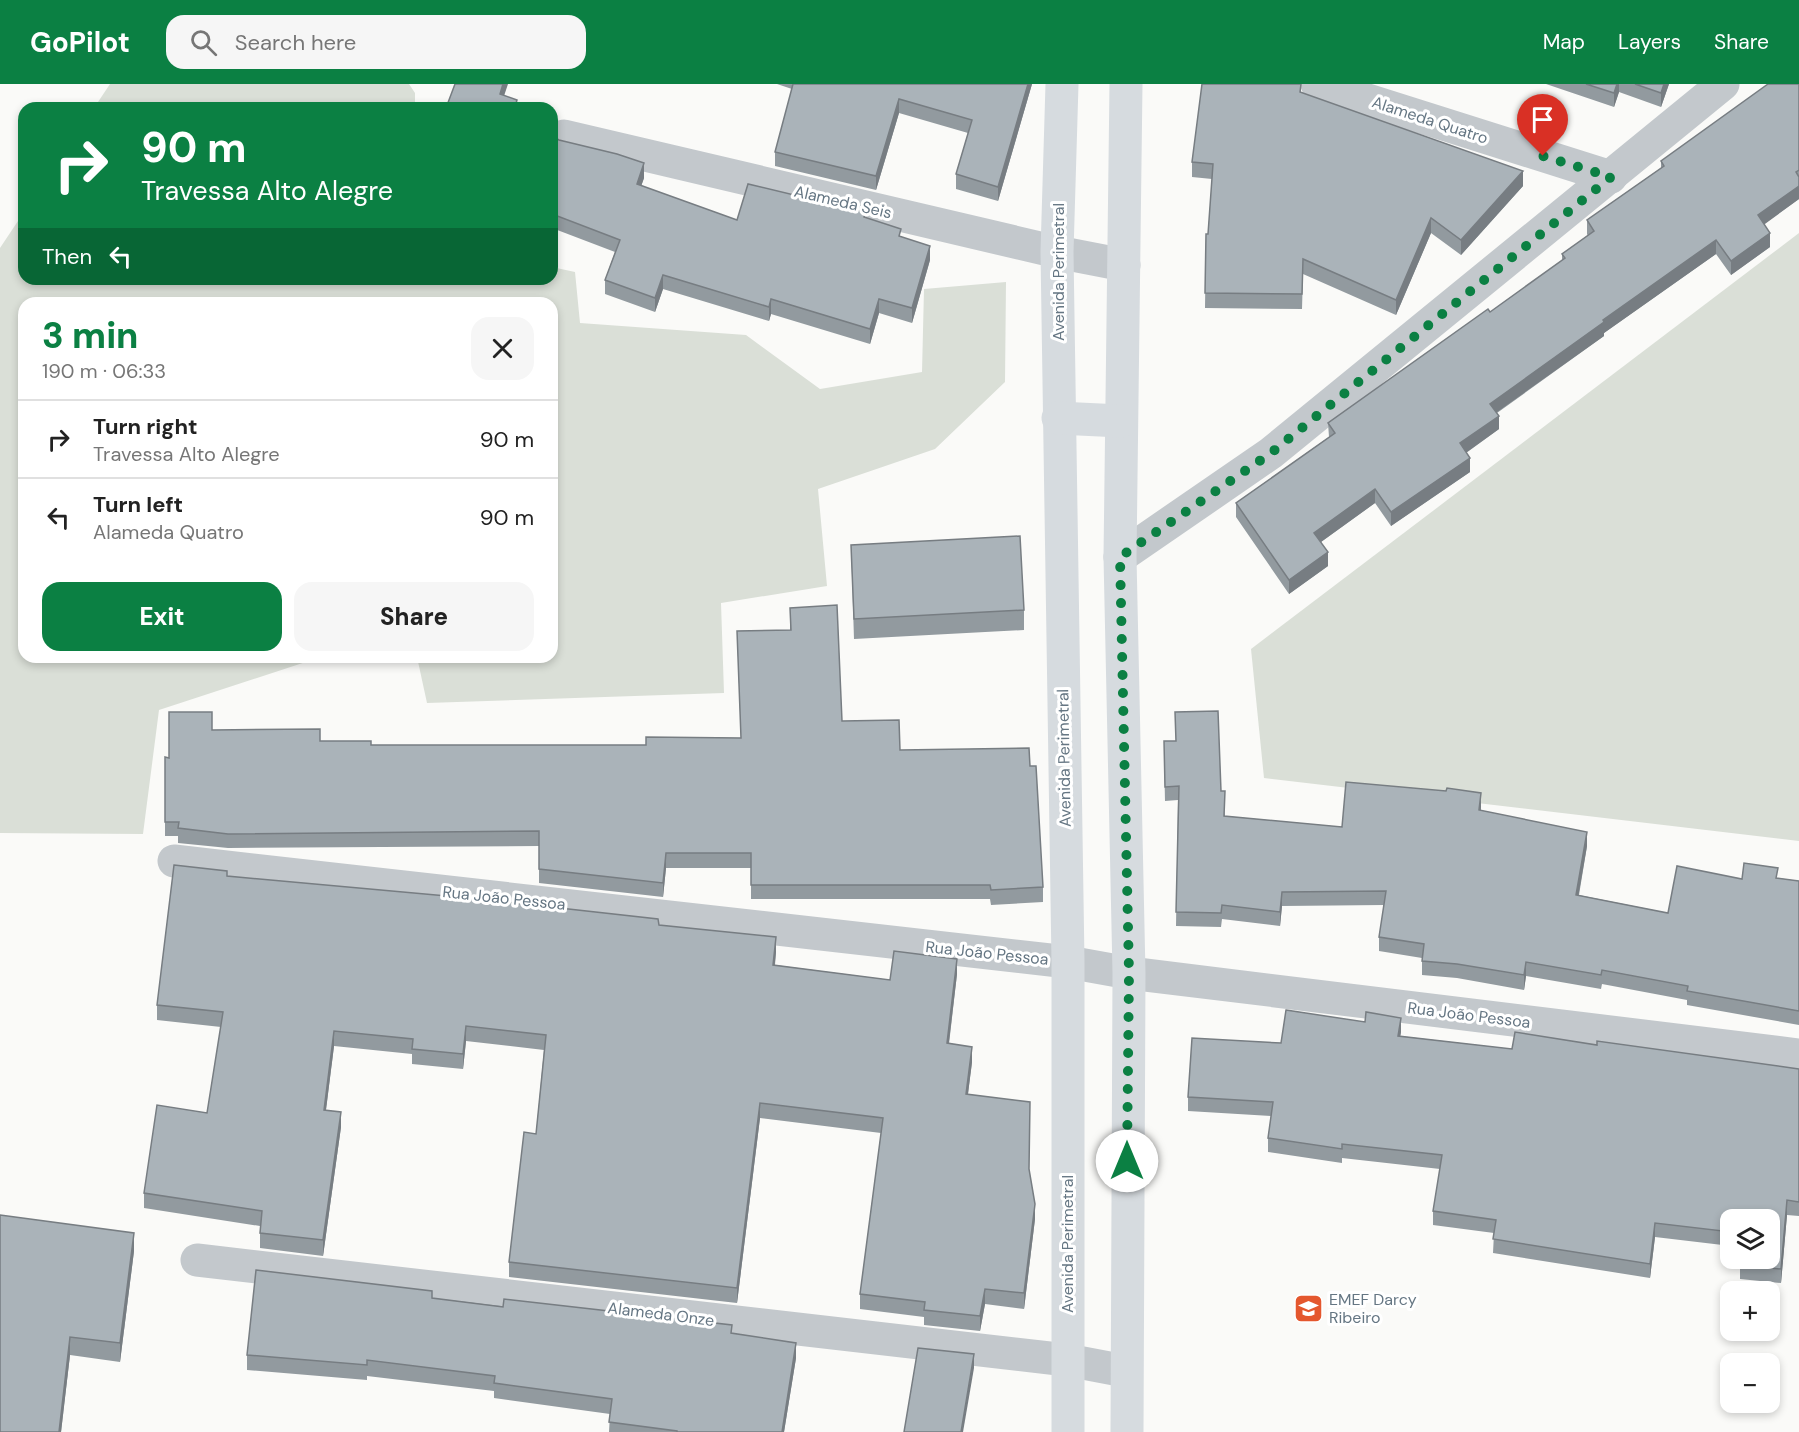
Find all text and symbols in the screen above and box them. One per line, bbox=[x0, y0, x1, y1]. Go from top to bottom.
search box bbox=[166, 15, 586, 69]
text: GoPilot bbox=[30, 24, 130, 61]
icon: search bbox=[187, 26, 220, 59]
text: Search here bbox=[235, 28, 356, 57]
text: Map bbox=[1543, 28, 1585, 56]
text: Layers bbox=[1618, 28, 1681, 56]
text: Share bbox=[1714, 28, 1769, 56]
street label: Alameda Quatro bbox=[1369, 91, 1491, 149]
pin bbox=[1517, 94, 1568, 156]
icon: arrive bbox=[1526, 103, 1559, 136]
text: 90 m bbox=[141, 120, 247, 175]
icon: right bbox=[42, 126, 120, 204]
text: Travessa Alto Alegre bbox=[141, 173, 393, 208]
street label: Alameda Seis bbox=[792, 181, 894, 223]
street label: Avenida Perimetral bbox=[1048, 203, 1069, 341]
icon: left bbox=[104, 240, 137, 273]
text: Then bbox=[42, 242, 92, 271]
text: 3 min bbox=[42, 312, 138, 359]
button: close bbox=[471, 317, 534, 380]
text: 190 m · 06:33 bbox=[42, 358, 166, 384]
text: Turn right bbox=[93, 412, 198, 441]
icon: right bbox=[42, 423, 75, 456]
text: 90 m bbox=[480, 425, 534, 454]
text: Travessa Alto Alegre bbox=[93, 441, 280, 467]
text: Turn left bbox=[93, 490, 183, 519]
icon: left bbox=[42, 501, 75, 534]
text: 90 m bbox=[480, 503, 534, 532]
text: Alameda Quatro bbox=[93, 519, 244, 545]
button: Exit bbox=[42, 582, 282, 651]
button: Share bbox=[294, 582, 534, 651]
street label: Avenida Perimetral bbox=[1052, 689, 1076, 827]
street label: Rua João Pessoa bbox=[441, 881, 567, 915]
street label: Rua João Pessoa bbox=[924, 936, 1050, 970]
street label: Rua João Pessoa bbox=[1406, 997, 1532, 1033]
position arrow bbox=[1095, 1129, 1159, 1193]
street label: Avenida Perimetral bbox=[1057, 1175, 1078, 1313]
map controls bbox=[1720, 1209, 1780, 1413]
button: layers bbox=[1720, 1209, 1780, 1269]
button: + bbox=[1720, 1281, 1780, 1341]
place label: EMEF Darcy Ribeiro bbox=[1329, 1289, 1417, 1328]
school or university icon: EMEF Darcy Ribeiro bbox=[1292, 1292, 1324, 1324]
street label: Alameda Onze bbox=[607, 1297, 715, 1331]
button: − bbox=[1720, 1353, 1780, 1413]

